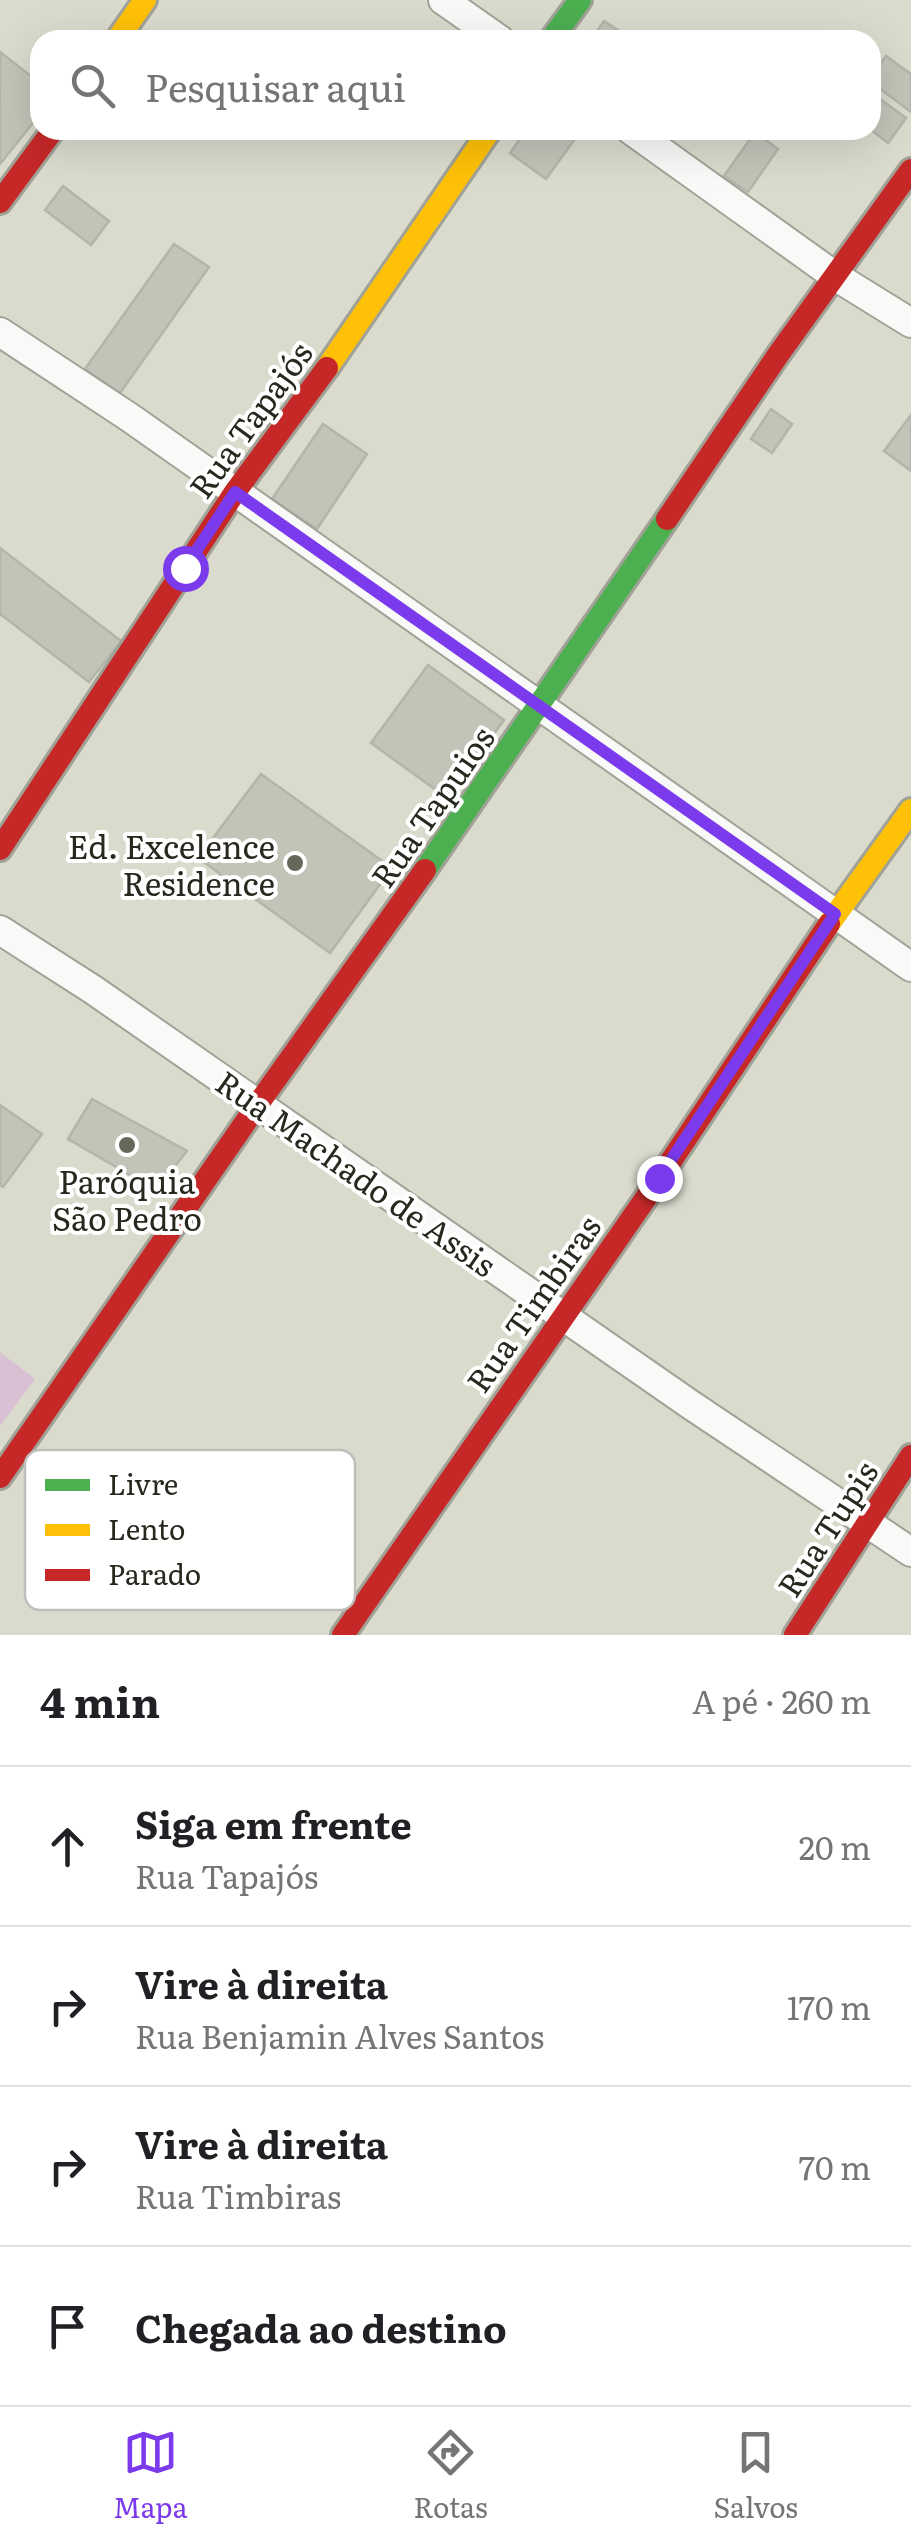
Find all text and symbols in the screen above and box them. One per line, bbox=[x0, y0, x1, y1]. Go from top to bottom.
search box bbox=[30, 30, 881, 140]
text: Pesquisar aqui bbox=[145, 57, 406, 114]
icon: search bbox=[65, 58, 120, 113]
street label: Rua Tapajós bbox=[176, 331, 322, 507]
route start bbox=[163, 546, 209, 592]
street label: Rua Tapuios bbox=[358, 716, 504, 896]
place label: Ed. Excelence Residence bbox=[68, 821, 275, 906]
marker: Ed. Excelence Residence bbox=[284, 852, 306, 874]
street label: Rua Machado de Assis bbox=[207, 1057, 507, 1287]
marker: Paróquia São Pedro bbox=[116, 1134, 138, 1156]
place label: Paróquia São Pedro bbox=[52, 1156, 202, 1241]
route end bbox=[637, 1156, 683, 1202]
street label: Rua Timbiras bbox=[453, 1205, 611, 1401]
legend bbox=[25, 1450, 355, 1610]
street label: Rua Tupis bbox=[764, 1450, 888, 1606]
text: Livre bbox=[108, 1462, 178, 1504]
text: Lento bbox=[108, 1507, 185, 1549]
text: Parado bbox=[108, 1552, 201, 1594]
text: 4 min bbox=[40, 1669, 160, 1731]
text: A pé · 260 m bbox=[692, 1676, 871, 1724]
text: Siga em frente bbox=[135, 1794, 412, 1851]
icon: ahead bbox=[40, 1819, 95, 1874]
text: 20 m bbox=[799, 1822, 871, 1870]
text: Rua Tapajós bbox=[135, 1851, 318, 1899]
text: Vire à direita bbox=[135, 1954, 388, 2011]
icon: right bbox=[40, 1979, 95, 2034]
text: 170 m bbox=[787, 1982, 871, 2030]
text: Rua Benjamin Alves Santos bbox=[135, 2011, 544, 2059]
text: Vire à direita bbox=[135, 2114, 388, 2171]
icon: right bbox=[40, 2139, 95, 2194]
text: 70 m bbox=[799, 2142, 871, 2190]
text: Rua Timbiras bbox=[135, 2171, 341, 2219]
text: Chegada ao destino bbox=[135, 2298, 507, 2355]
icon: arrive bbox=[40, 2299, 95, 2354]
tab: Mapa bbox=[113, 2425, 188, 2527]
tab: Rotas bbox=[414, 2425, 488, 2527]
tab: Salvos bbox=[713, 2425, 798, 2527]

